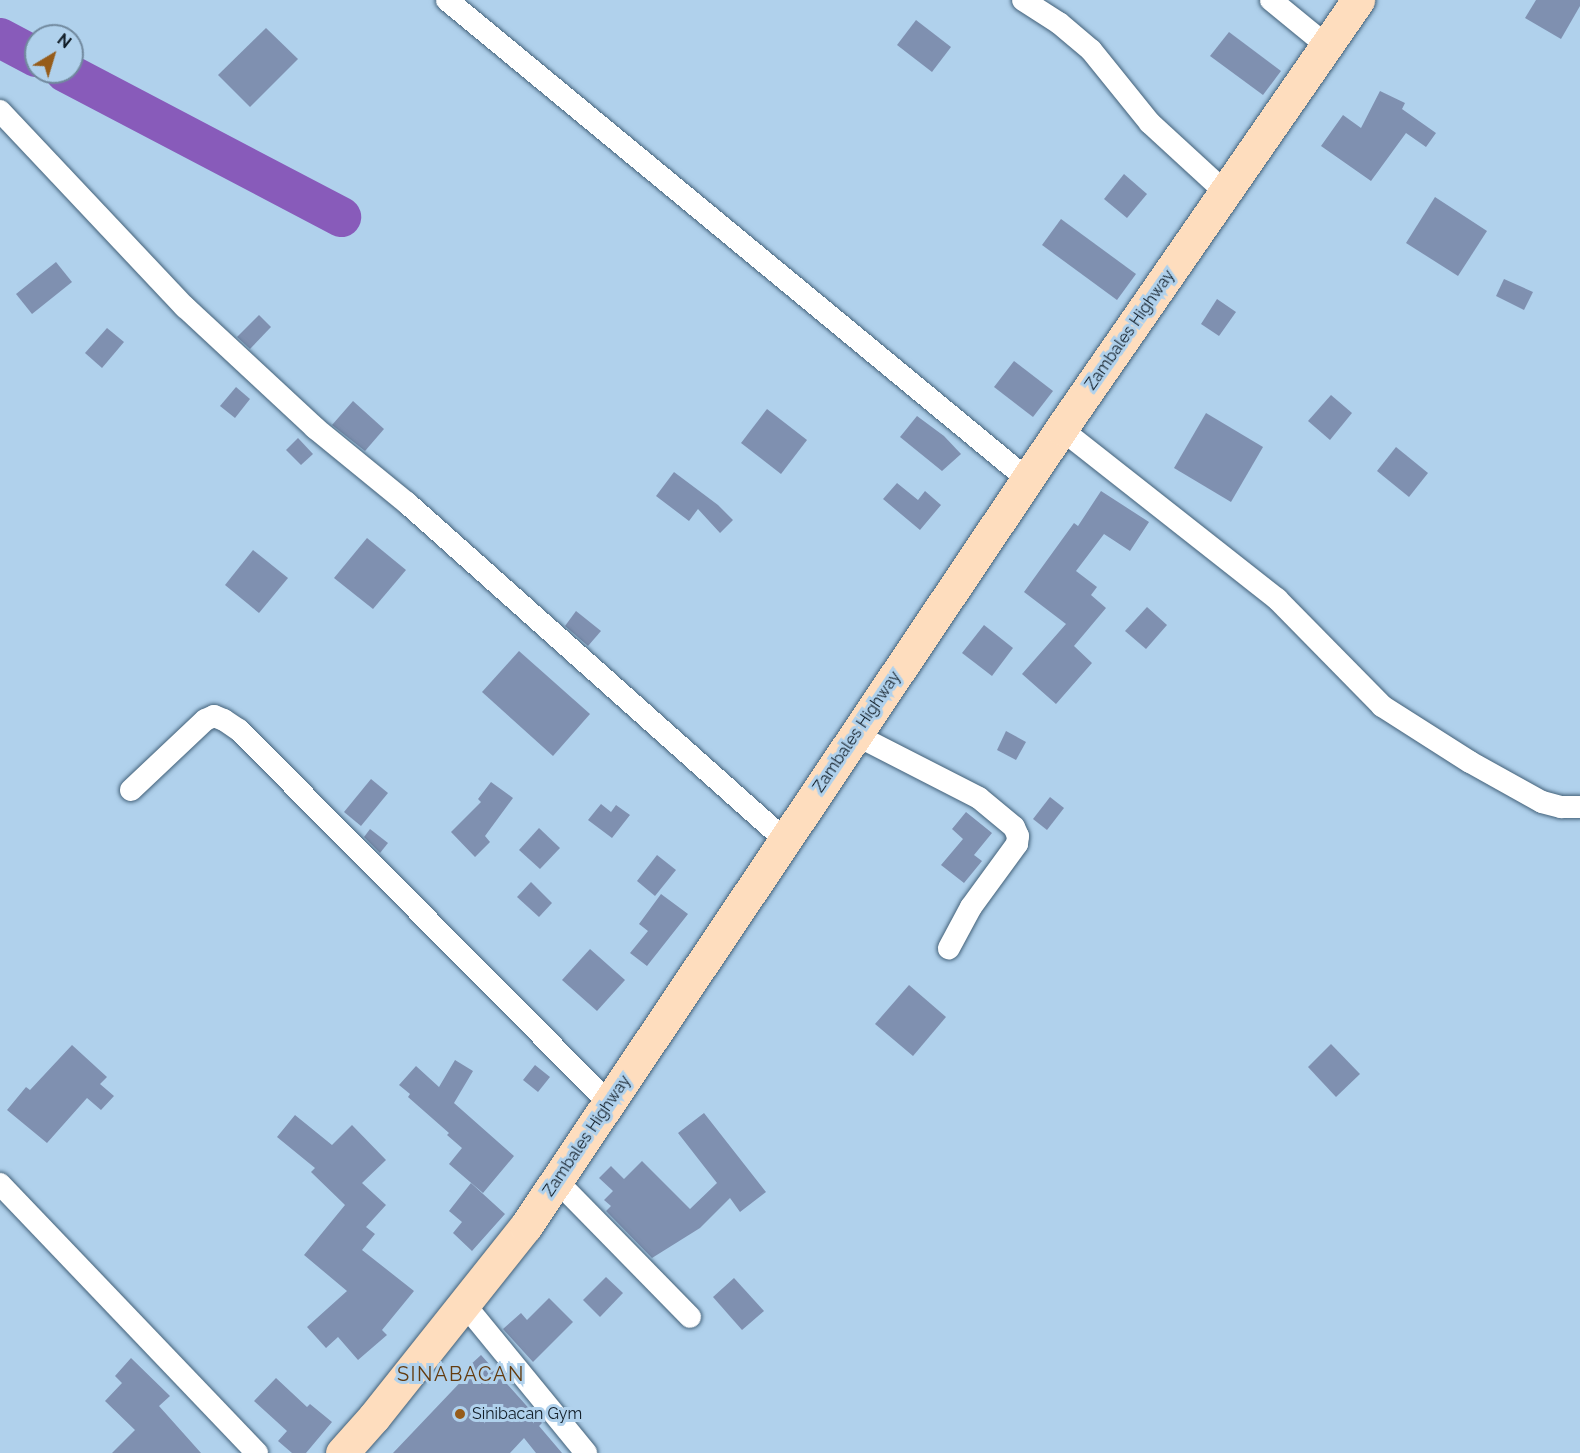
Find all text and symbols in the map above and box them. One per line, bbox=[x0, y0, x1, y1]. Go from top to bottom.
north arrow bbox=[24, 24, 84, 84]
text: N bbox=[53, 30, 75, 52]
street label: Zambales Highway bbox=[1081, 266, 1179, 394]
street label: Zambales Highway bbox=[809, 668, 905, 796]
street label: Zambales Highway bbox=[539, 1072, 635, 1200]
district label: SINABACAN bbox=[397, 1362, 525, 1386]
place label: Sinibacan Gym bbox=[472, 1404, 582, 1424]
marker: Sinibacan Gym bbox=[453, 1407, 467, 1421]

